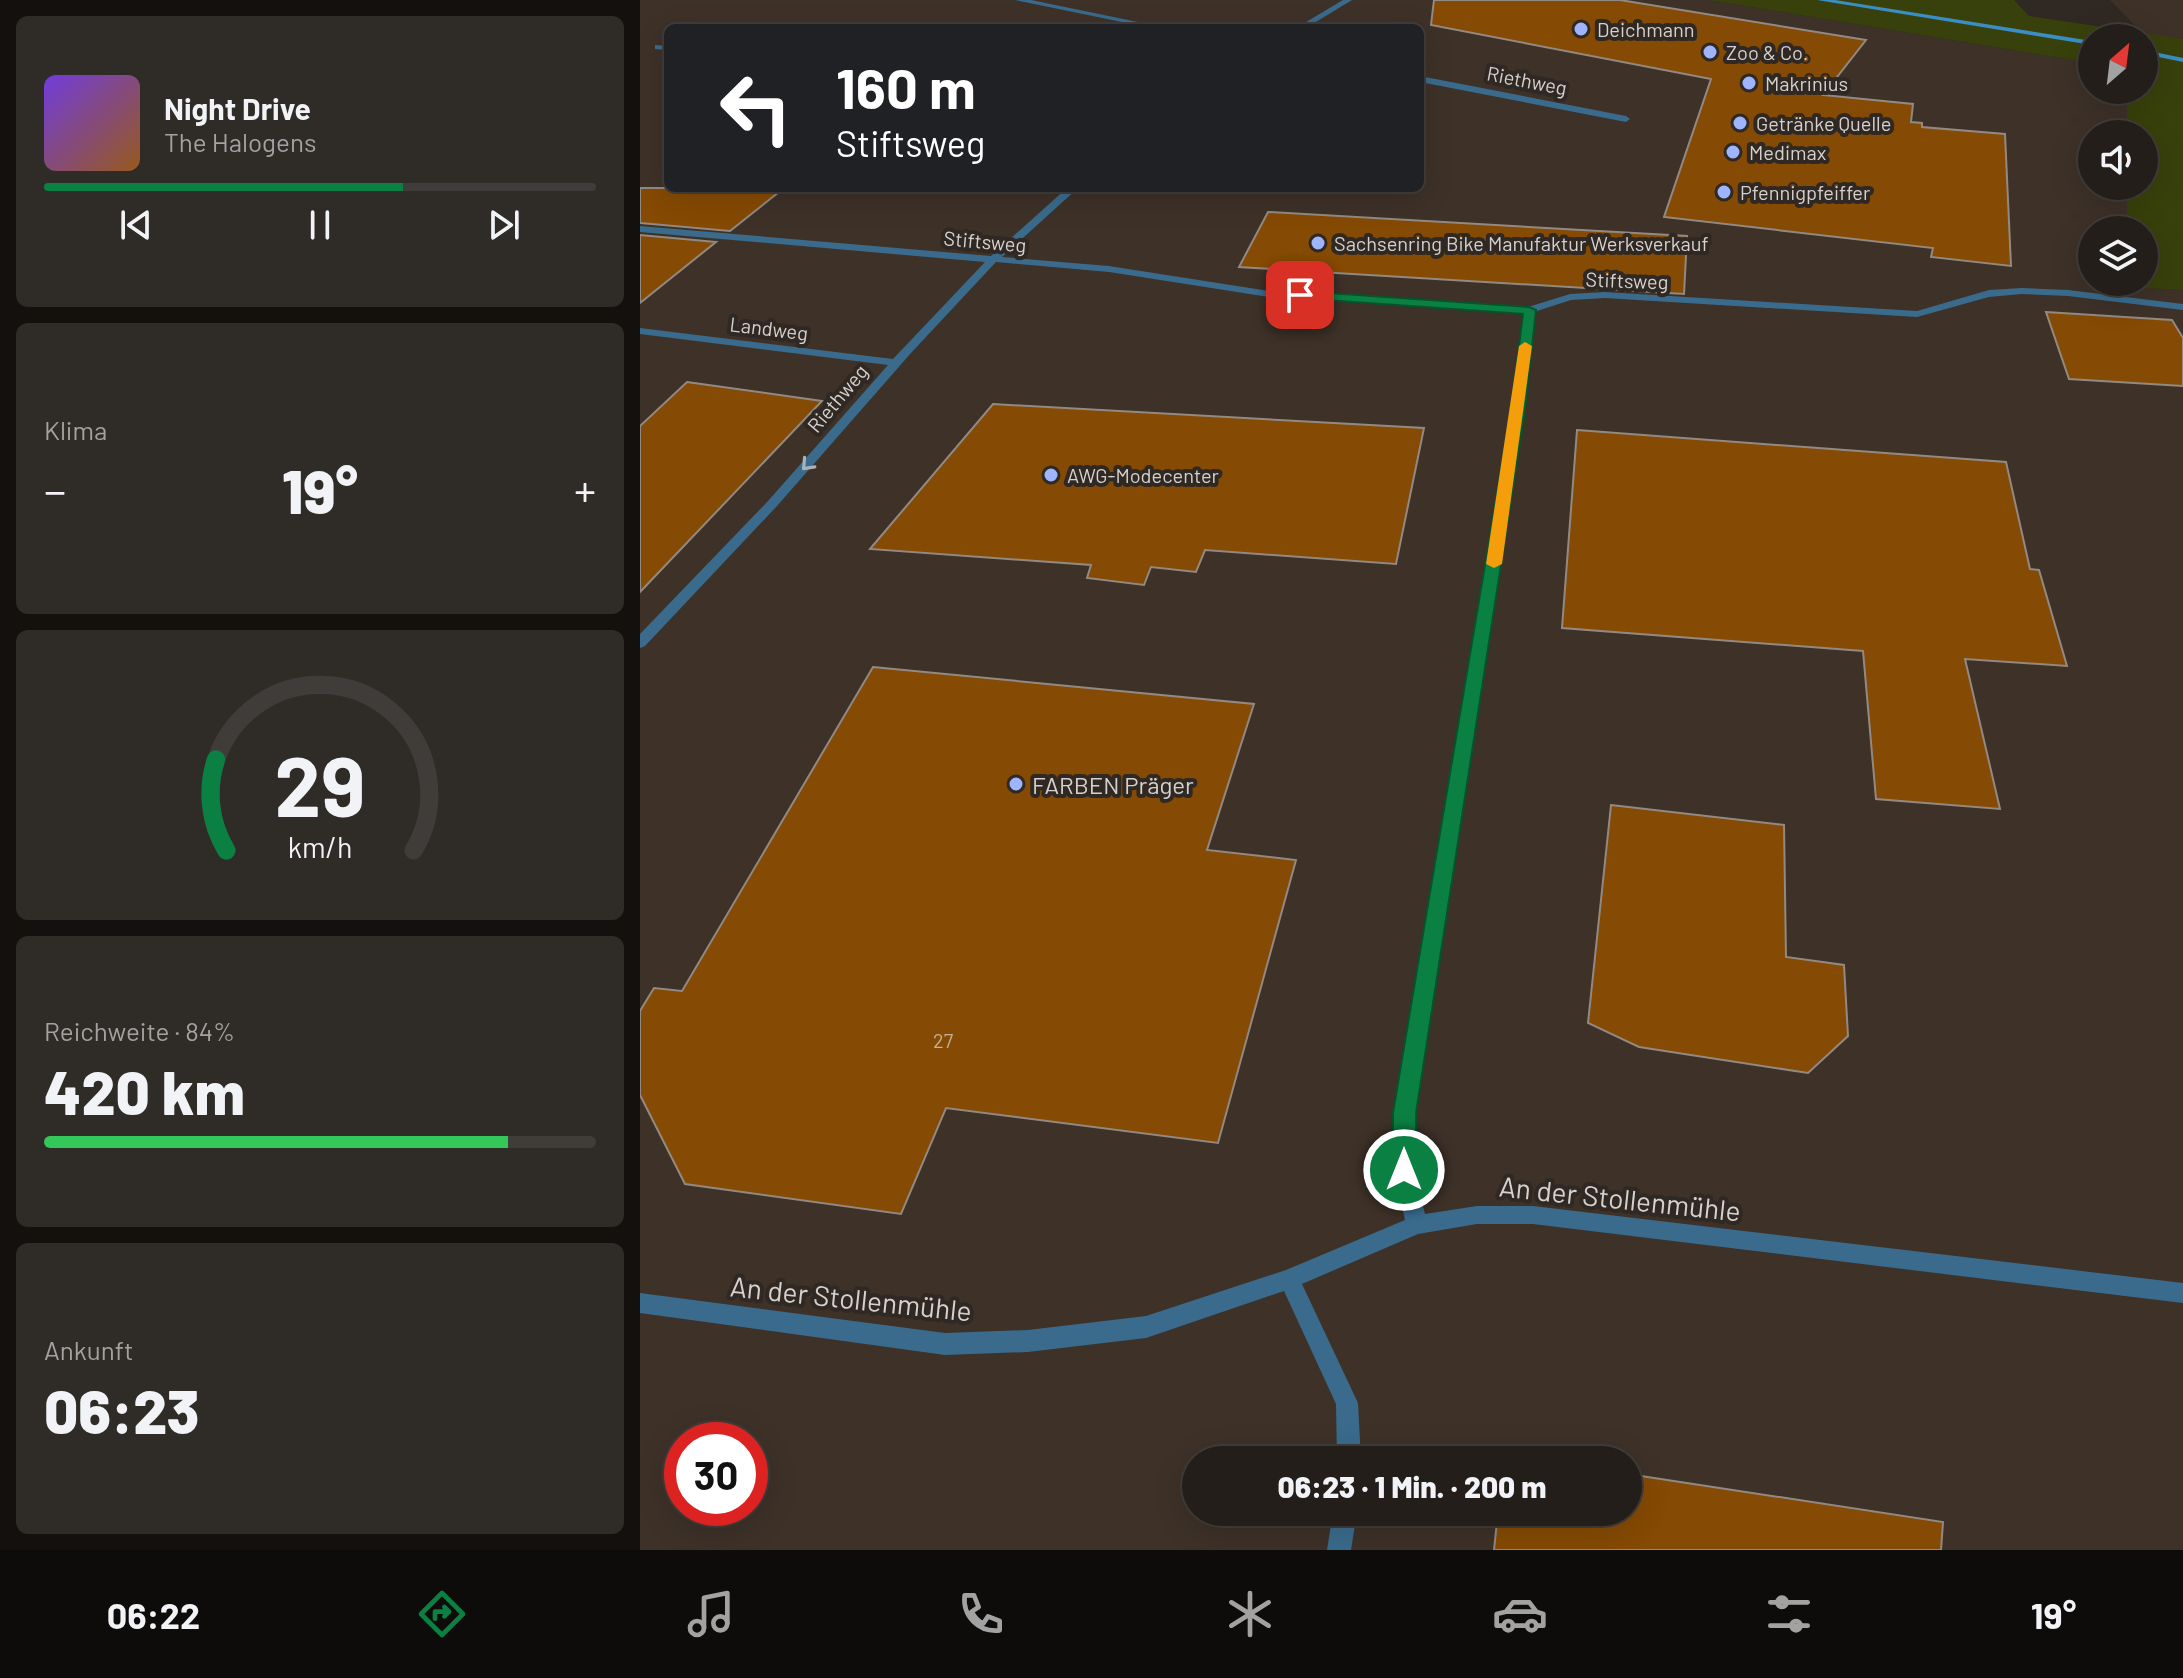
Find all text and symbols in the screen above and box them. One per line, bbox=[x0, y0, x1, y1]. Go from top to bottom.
place label: Deichmann bbox=[1597, 17, 1695, 41]
marker: Deichmann bbox=[1572, 20, 1590, 38]
north arrow bbox=[2078, 24, 2158, 104]
map controls bbox=[2078, 24, 2158, 296]
place label: Zoo & Co. bbox=[1726, 40, 1808, 64]
marker: Zoo & Co. bbox=[1701, 43, 1719, 61]
text: 160 m bbox=[836, 53, 976, 120]
icon: left bbox=[704, 56, 808, 160]
street label: Riethweg bbox=[1485, 60, 1569, 100]
place label: Makrinius bbox=[1765, 71, 1848, 95]
marker: Makrinius bbox=[1740, 74, 1758, 92]
text: Night Drive bbox=[164, 90, 311, 126]
place label: Getränke Quelle bbox=[1756, 111, 1891, 135]
marker: Getränke Quelle bbox=[1731, 114, 1749, 132]
button: sound bbox=[2078, 120, 2158, 200]
text: Stiftsweg bbox=[836, 121, 985, 164]
text: The Halogens bbox=[164, 126, 316, 157]
place label: Medimax bbox=[1749, 140, 1827, 164]
marker: Medimax bbox=[1724, 143, 1742, 161]
place label: Pfennigpfeiffer bbox=[1740, 180, 1870, 204]
marker: Pfennigpfeiffer bbox=[1715, 183, 1733, 201]
icon: previous bbox=[114, 203, 158, 247]
icon: pause bbox=[298, 203, 342, 247]
icon: next bbox=[482, 203, 526, 247]
button: layers bbox=[2078, 216, 2158, 296]
street label: Stiftsweg bbox=[943, 225, 1027, 257]
place label: Sachsenring Bike Manufaktur Werksverkauf bbox=[1334, 231, 1709, 255]
marker: Sachsenring Bike Manufaktur Werksverkauf bbox=[1309, 234, 1327, 252]
pin bbox=[1266, 261, 1334, 329]
street label: Stiftsweg bbox=[1585, 267, 1669, 293]
icon: arrive bbox=[1278, 273, 1322, 317]
street label: Landweg bbox=[729, 311, 809, 345]
street label: Riethweg bbox=[802, 359, 872, 437]
text: Klima bbox=[44, 414, 107, 445]
text: 19° bbox=[282, 454, 358, 526]
one-way arrow bbox=[802, 455, 816, 470]
text: − bbox=[44, 463, 66, 516]
text: + bbox=[574, 463, 596, 516]
place label: AWG-Modecenter bbox=[1067, 463, 1219, 487]
marker: AWG-Modecenter bbox=[1042, 466, 1060, 484]
text: 29 bbox=[275, 734, 365, 834]
place label: FARBEN Präger bbox=[1032, 770, 1194, 799]
marker: FARBEN Präger bbox=[1007, 775, 1025, 793]
text: km/h bbox=[288, 829, 352, 864]
text: Reichweite · 84% bbox=[44, 1015, 235, 1046]
house number: 27 bbox=[933, 1028, 954, 1052]
text: 420 km bbox=[44, 1055, 245, 1127]
position arrow bbox=[1362, 1128, 1446, 1212]
street label: An der Stollenmühle bbox=[1498, 1168, 1742, 1228]
street label: An der Stollenmühle bbox=[729, 1268, 973, 1328]
text: Ankunft bbox=[44, 1334, 133, 1365]
text: 06:23 bbox=[44, 1374, 199, 1446]
speed limit sign: 30 bbox=[664, 1422, 768, 1526]
text: 06:23 · 1 Min. · 200 m bbox=[1278, 1468, 1546, 1504]
icon: directions bbox=[414, 1586, 470, 1642]
icon: music bbox=[683, 1586, 739, 1642]
icon: phone bbox=[953, 1586, 1009, 1642]
icon: climate bbox=[1222, 1586, 1278, 1642]
icon: car bbox=[1492, 1586, 1548, 1642]
icon: filters bbox=[1761, 1586, 1817, 1642]
text: 06:22 bbox=[107, 1593, 200, 1636]
text: 19° bbox=[2031, 1593, 2076, 1636]

